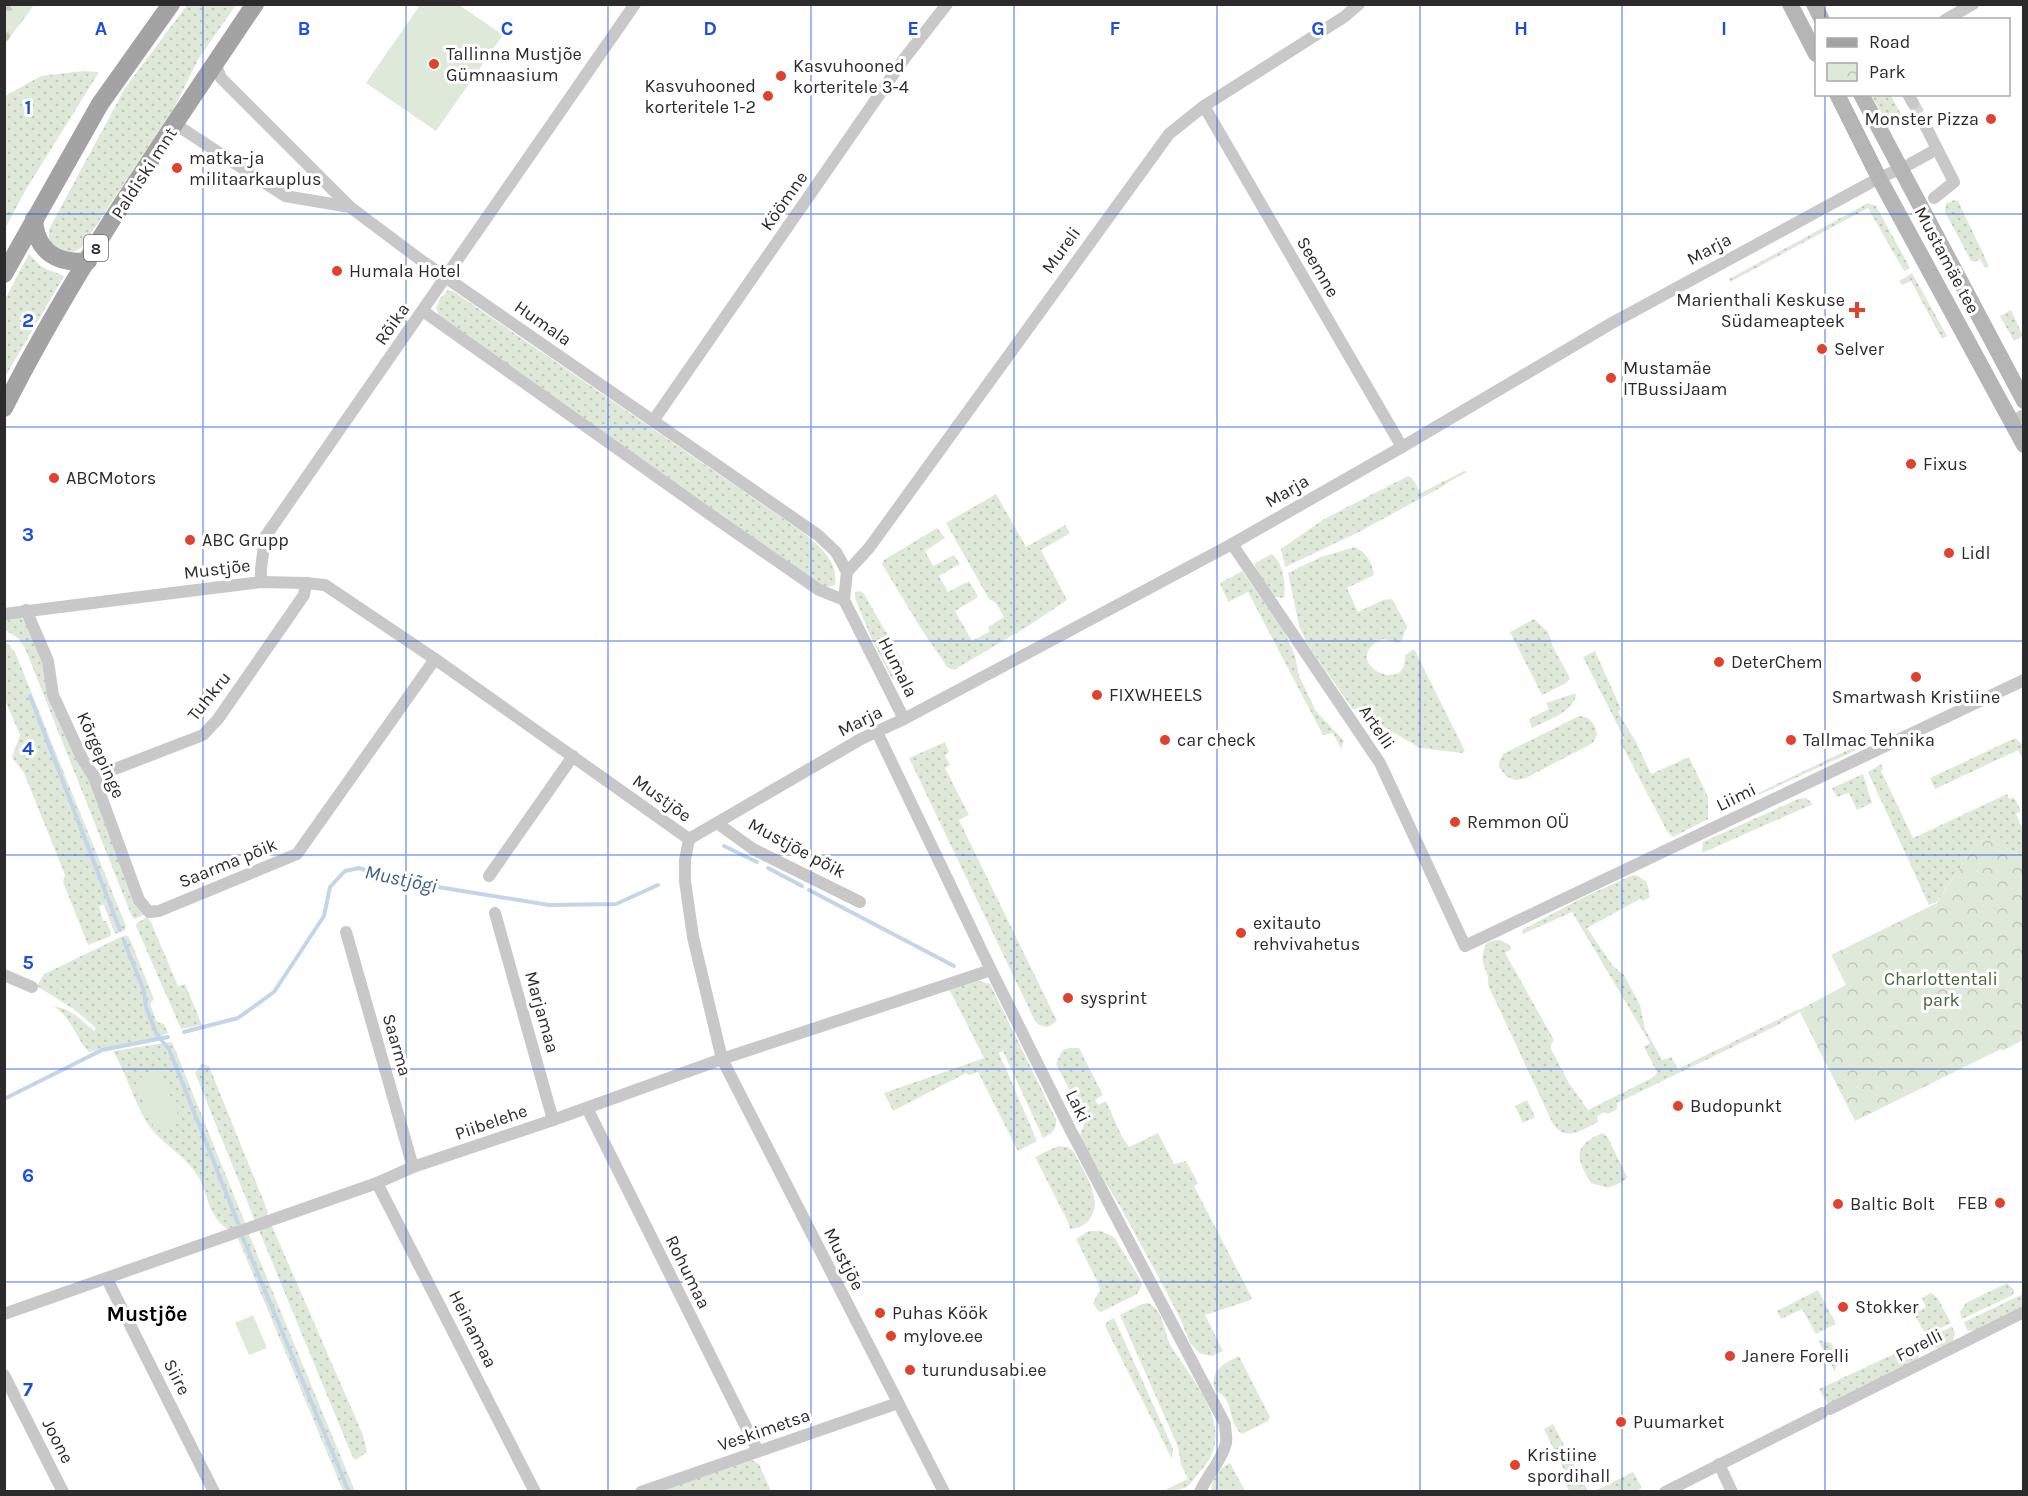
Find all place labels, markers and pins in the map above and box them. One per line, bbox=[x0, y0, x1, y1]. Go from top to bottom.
place label: Tallinna Mustjõe Gümnaasium bbox=[446, 43, 582, 86]
place label: Kasvuhooned korteritele 3-4 bbox=[793, 55, 909, 98]
marker: Tallinna Mustjõe Gümnaasium bbox=[427, 57, 441, 71]
marker: Kasvuhooned korteritele 3-4 bbox=[774, 69, 788, 83]
place label: Kasvuhooned korteritele 1-2 bbox=[644, 75, 756, 118]
marker: Kasvuhooned korteritele 1-2 bbox=[761, 89, 775, 103]
place label: Monster Pizza bbox=[1864, 108, 1979, 130]
marker: Monster Pizza bbox=[1984, 112, 1998, 126]
place label: matka-ja militaarkauplus bbox=[189, 147, 322, 190]
marker: matka-ja militaarkauplus bbox=[170, 161, 184, 175]
place label: Humala Hotel bbox=[349, 260, 461, 282]
marker: Humala Hotel bbox=[330, 264, 344, 278]
place label: Marienthali Keskuse Südameapteek bbox=[1676, 289, 1845, 332]
marker: Marienthali Keskuse Südameapteek bbox=[1850, 303, 1864, 317]
place label: Selver bbox=[1834, 338, 1884, 360]
marker: Selver bbox=[1815, 342, 1829, 356]
place label: Mustamäe ITBussiJaam bbox=[1623, 357, 1727, 400]
marker: Mustamäe ITBussiJaam bbox=[1604, 371, 1618, 385]
place label: Fixus bbox=[1923, 453, 1967, 475]
marker: Fixus bbox=[1904, 457, 1918, 471]
place label: ABCMotors bbox=[66, 467, 156, 489]
marker: ABCMotors bbox=[47, 471, 61, 485]
place label: ABC Grupp bbox=[202, 529, 289, 551]
marker: ABC Grupp bbox=[183, 533, 197, 547]
place label: Lidl bbox=[1961, 542, 1990, 564]
marker: Lidl bbox=[1942, 546, 1956, 560]
place label: DeterChem bbox=[1731, 651, 1823, 673]
marker: DeterChem bbox=[1712, 655, 1726, 669]
marker: Smartwash Kristiine bbox=[1909, 670, 1923, 684]
place label: FIXWHEELS bbox=[1109, 684, 1203, 706]
place label: Smartwash Kristiine bbox=[1832, 686, 2000, 708]
marker: FIXWHEELS bbox=[1090, 688, 1104, 702]
place label: car check bbox=[1177, 729, 1256, 751]
place label: Tallmac Tehnika bbox=[1803, 729, 1935, 751]
marker: car check bbox=[1158, 733, 1172, 747]
marker: Tallmac Tehnika bbox=[1784, 733, 1798, 747]
place label: Remmon OÜ bbox=[1467, 811, 1569, 833]
marker: Remmon OÜ bbox=[1448, 815, 1462, 829]
place label: exitauto rehvivahetus bbox=[1253, 912, 1360, 955]
marker: exitauto rehvivahetus bbox=[1234, 926, 1248, 940]
place label: sysprint bbox=[1080, 987, 1147, 1009]
marker: sysprint bbox=[1061, 991, 1075, 1005]
place label: Budopunkt bbox=[1690, 1095, 1782, 1117]
marker: Budopunkt bbox=[1671, 1099, 1685, 1113]
place label: FEB bbox=[1957, 1192, 1988, 1214]
place label: Baltic Bolt bbox=[1850, 1193, 1935, 1215]
marker: FEB bbox=[1993, 1196, 2007, 1210]
marker: Baltic Bolt bbox=[1831, 1197, 1845, 1211]
place label: Stokker bbox=[1855, 1296, 1919, 1318]
marker: Stokker bbox=[1836, 1300, 1850, 1314]
place label: Puhas Köök bbox=[892, 1302, 988, 1324]
marker: Puhas Köök bbox=[873, 1306, 887, 1320]
place label: mylove.ee bbox=[903, 1325, 983, 1347]
marker: mylove.ee bbox=[884, 1329, 898, 1343]
place label: Janere Forelli bbox=[1742, 1345, 1849, 1367]
marker: Janere Forelli bbox=[1723, 1349, 1737, 1363]
place label: turundusabi.ee bbox=[922, 1359, 1047, 1381]
marker: turundusabi.ee bbox=[903, 1363, 917, 1377]
place label: Puumarket bbox=[1633, 1411, 1724, 1433]
marker: Puumarket bbox=[1614, 1415, 1628, 1429]
place label: Kristiine spordihall bbox=[1527, 1444, 1610, 1487]
marker: Kristiine spordihall bbox=[1508, 1458, 1522, 1472]

